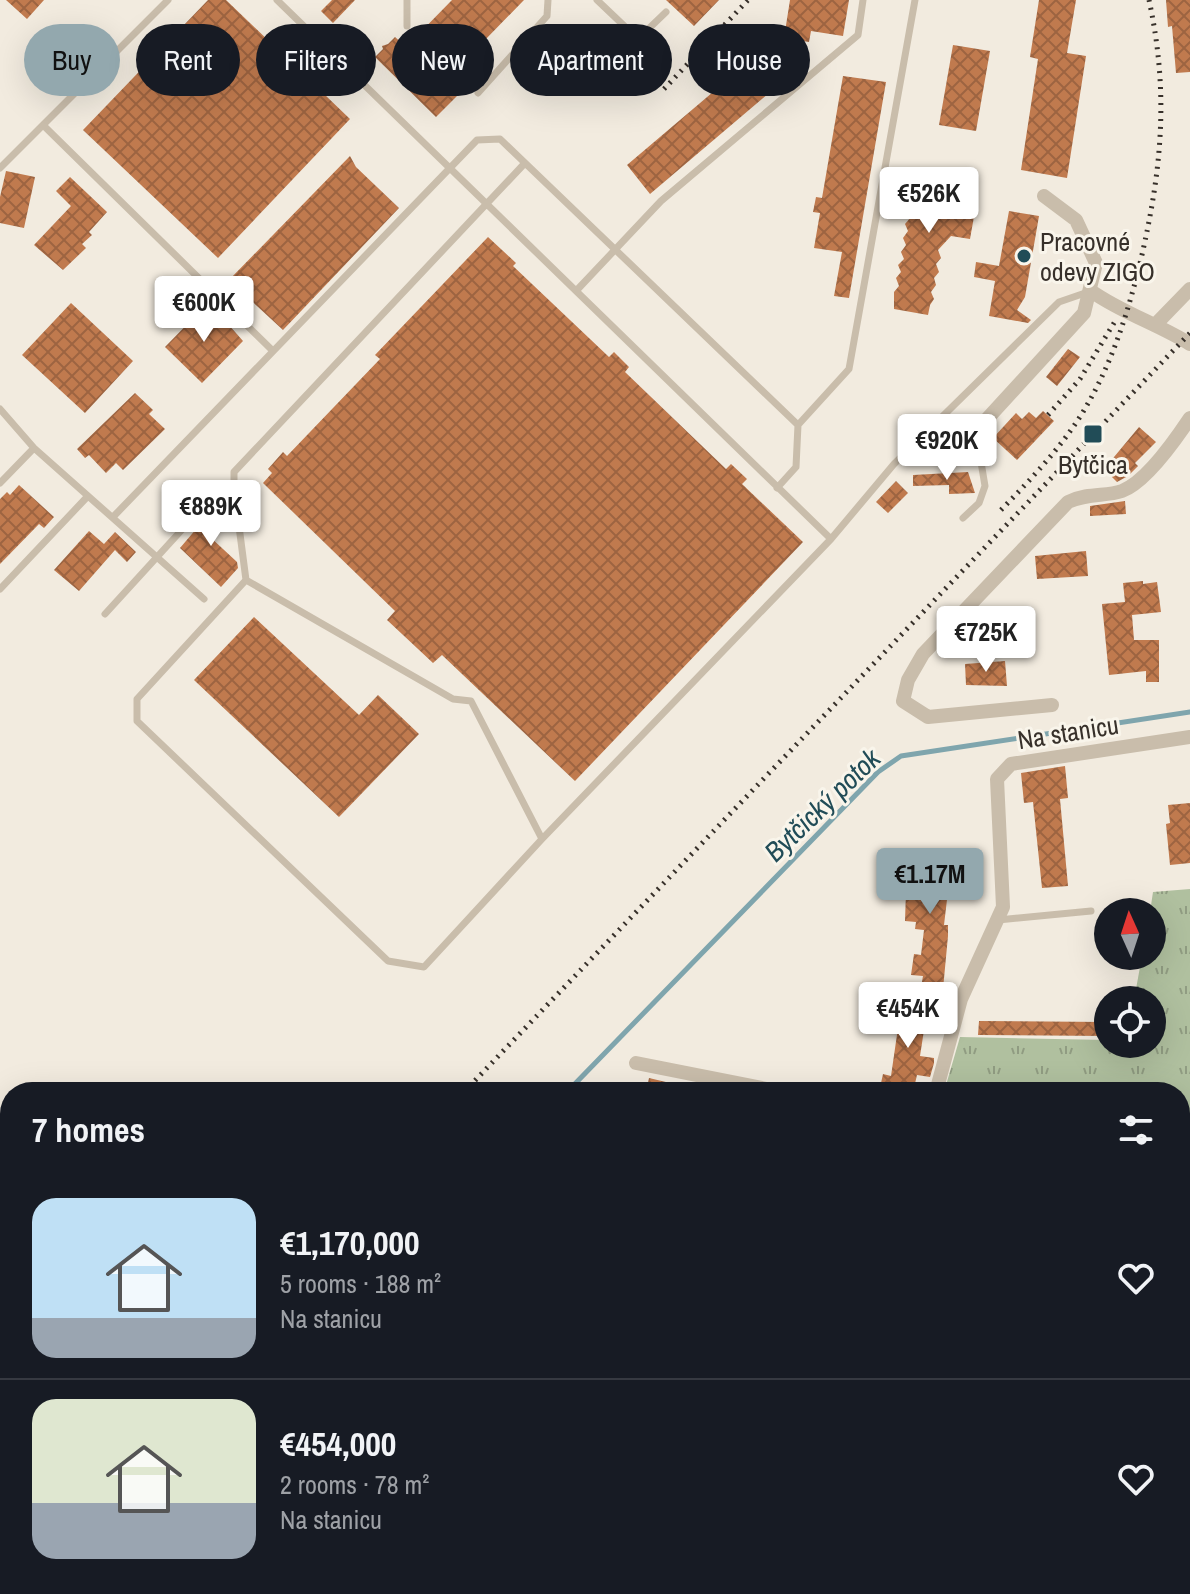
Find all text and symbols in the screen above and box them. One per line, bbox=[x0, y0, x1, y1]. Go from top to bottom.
chip: Buy bbox=[24, 24, 120, 96]
chip: Rent bbox=[136, 24, 240, 96]
chip: Filters bbox=[256, 24, 376, 96]
chip: New bbox=[392, 24, 494, 96]
chip: Apartment bbox=[510, 24, 672, 96]
chip: House bbox=[688, 24, 810, 96]
pin: €526K bbox=[873, 167, 985, 235]
text: €526K bbox=[898, 175, 960, 210]
place label: Pracovné odevy ZIGO bbox=[1040, 224, 1155, 289]
marker: Pracovné odevy ZIGO bbox=[1015, 247, 1033, 265]
pin: €600K bbox=[148, 276, 260, 344]
text: €600K bbox=[173, 284, 235, 319]
pin: €920K bbox=[891, 414, 1003, 482]
text: €920K bbox=[916, 422, 978, 457]
marker: Bytčica bbox=[1082, 423, 1104, 445]
place label: Bytčica bbox=[1058, 447, 1128, 482]
pin: €889K bbox=[155, 480, 267, 548]
text: €889K bbox=[180, 488, 242, 523]
pin: €725K bbox=[930, 606, 1042, 674]
text: €725K bbox=[955, 614, 1017, 649]
street label: Na stanicu bbox=[1015, 707, 1121, 757]
water label: Bytčický potok bbox=[756, 739, 890, 870]
pin: €1.17M bbox=[865, 848, 995, 916]
text: €1.17M bbox=[894, 856, 966, 891]
north arrow bbox=[1094, 898, 1166, 970]
map controls bbox=[1094, 898, 1166, 1058]
pin: €454K bbox=[852, 982, 964, 1050]
button: locate bbox=[1094, 986, 1166, 1058]
text: €454K bbox=[877, 990, 939, 1025]
text: 7 homes bbox=[32, 1107, 145, 1153]
icon: filters bbox=[1114, 1108, 1158, 1152]
text: €1,170,000 bbox=[280, 1220, 420, 1266]
icon: home bbox=[96, 1230, 192, 1326]
icon: heart bbox=[1114, 1256, 1158, 1300]
text: 5 rooms · 188 m² bbox=[280, 1266, 441, 1301]
text: Na stanicu bbox=[280, 1301, 382, 1336]
text: €454,000 bbox=[280, 1421, 396, 1467]
icon: home bbox=[96, 1431, 192, 1527]
icon: heart bbox=[1114, 1457, 1158, 1501]
text: 2 rooms · 78 m² bbox=[280, 1467, 429, 1502]
text: Na stanicu bbox=[280, 1502, 382, 1537]

